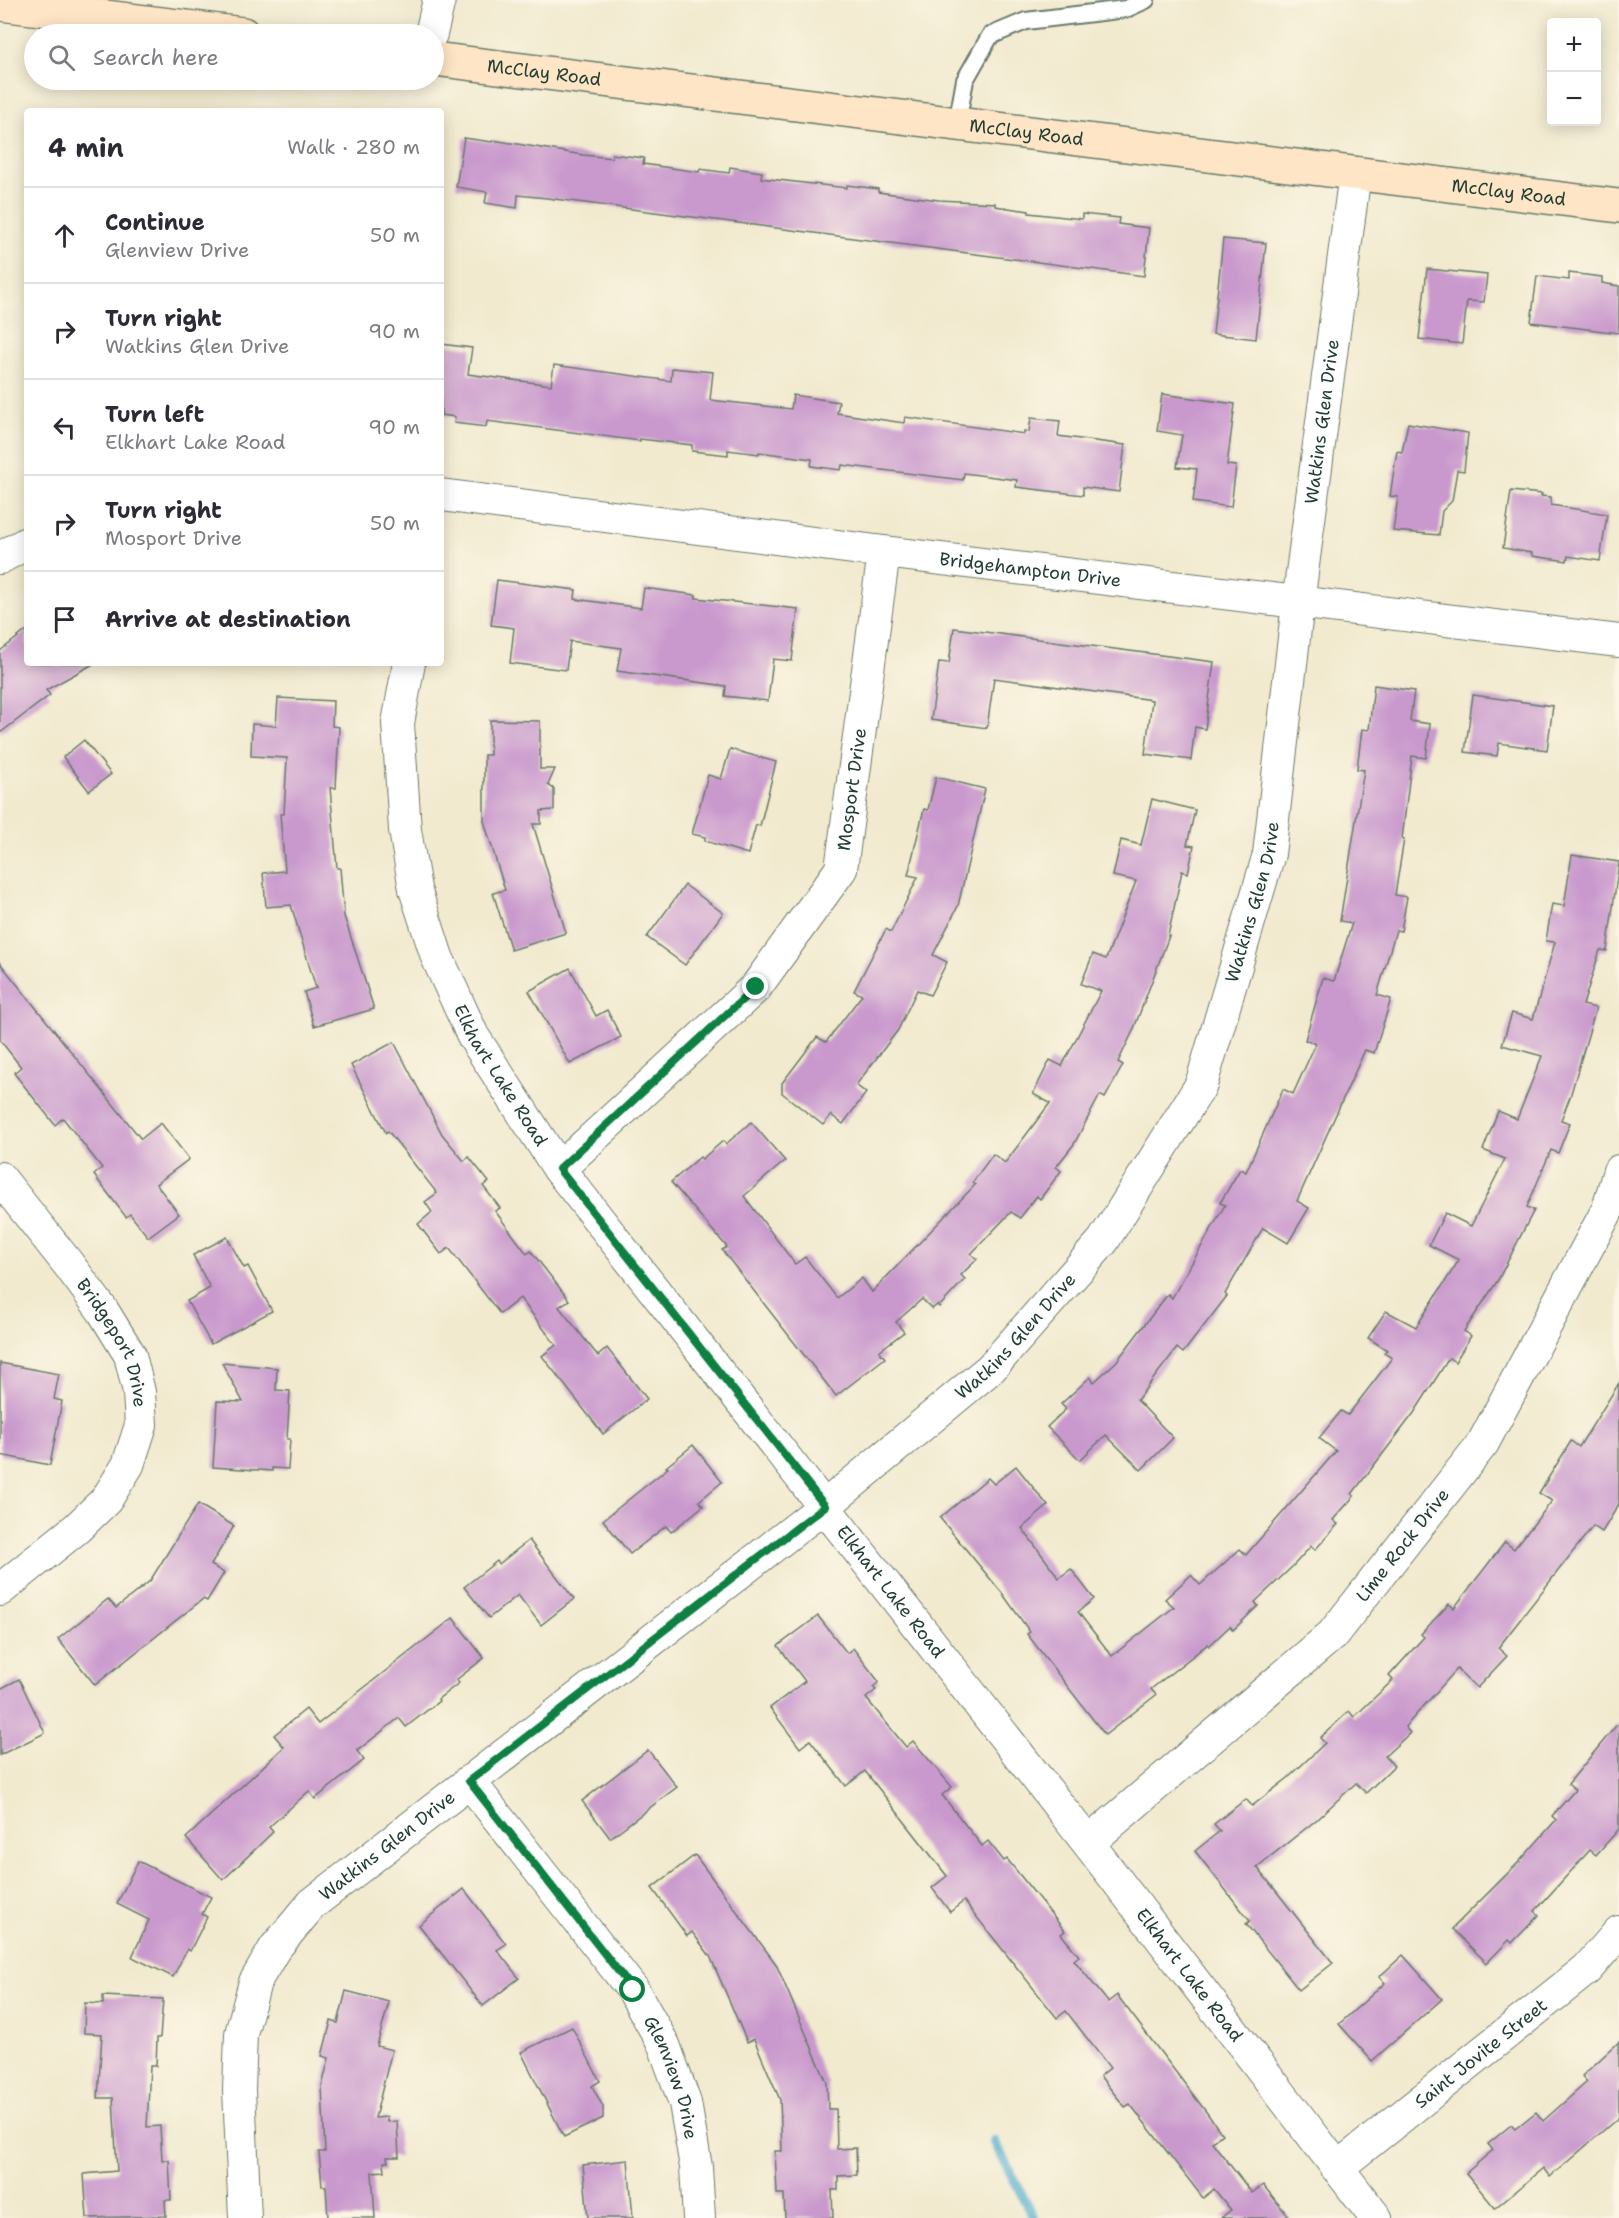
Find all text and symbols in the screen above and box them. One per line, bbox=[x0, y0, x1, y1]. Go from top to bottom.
map controls bbox=[1547, 18, 1601, 126]
button: + bbox=[1547, 18, 1601, 72]
search box bbox=[24, 24, 444, 90]
icon: search bbox=[45, 41, 78, 74]
text: Search here bbox=[93, 43, 219, 72]
street label: McClay Road bbox=[486, 54, 603, 92]
button: − bbox=[1547, 72, 1601, 126]
street label: McClay Road bbox=[968, 114, 1085, 151]
text: 4 min bbox=[48, 130, 124, 165]
text: Walk · 280 m bbox=[287, 134, 420, 160]
street label: McClay Road bbox=[1450, 173, 1567, 211]
text: Continue bbox=[105, 208, 205, 237]
icon: ahead bbox=[48, 219, 81, 252]
text: 50 m bbox=[370, 222, 420, 248]
text: Glenview Drive bbox=[105, 237, 249, 263]
text: Turn right bbox=[105, 304, 222, 333]
icon: right bbox=[48, 315, 81, 348]
text: 90 m bbox=[368, 318, 420, 344]
text: Watkins Glen Drive bbox=[105, 333, 289, 359]
street label: Watkins Glen Drive bbox=[1299, 338, 1345, 506]
text: Turn left bbox=[105, 400, 204, 429]
icon: left bbox=[48, 411, 81, 444]
text: 90 m bbox=[368, 414, 420, 440]
text: Elkhart Lake Road bbox=[105, 429, 285, 455]
text: Turn right bbox=[105, 496, 222, 525]
icon: right bbox=[48, 507, 81, 540]
text: 50 m bbox=[370, 510, 420, 536]
text: Mosport Drive bbox=[105, 525, 242, 551]
street label: Bridgehampton Drive bbox=[938, 547, 1122, 593]
icon: arrive bbox=[48, 603, 81, 636]
text: Arrive at destination bbox=[105, 605, 351, 634]
street label: Mosport Drive bbox=[832, 727, 872, 852]
street label: Watkins Glen Drive bbox=[1220, 820, 1285, 985]
route end bbox=[742, 973, 768, 999]
street label: Elkhart Lake Road bbox=[448, 1000, 553, 1151]
street label: Watkins Glen Drive bbox=[950, 1268, 1081, 1405]
street label: Bridgeport Drive bbox=[71, 1274, 152, 1408]
street label: Lime Rock Drive bbox=[1351, 1483, 1455, 1607]
street label: Elkhart Lake Road bbox=[831, 1520, 950, 1663]
street label: Watkins Glen Drive bbox=[314, 1785, 460, 1906]
street label: Elkhart Lake Road bbox=[1130, 1903, 1248, 2047]
route start bbox=[619, 1976, 645, 2002]
street label: Saint Jovite Street bbox=[1410, 1993, 1552, 2114]
street label: Glenview Drive bbox=[638, 2011, 703, 2141]

